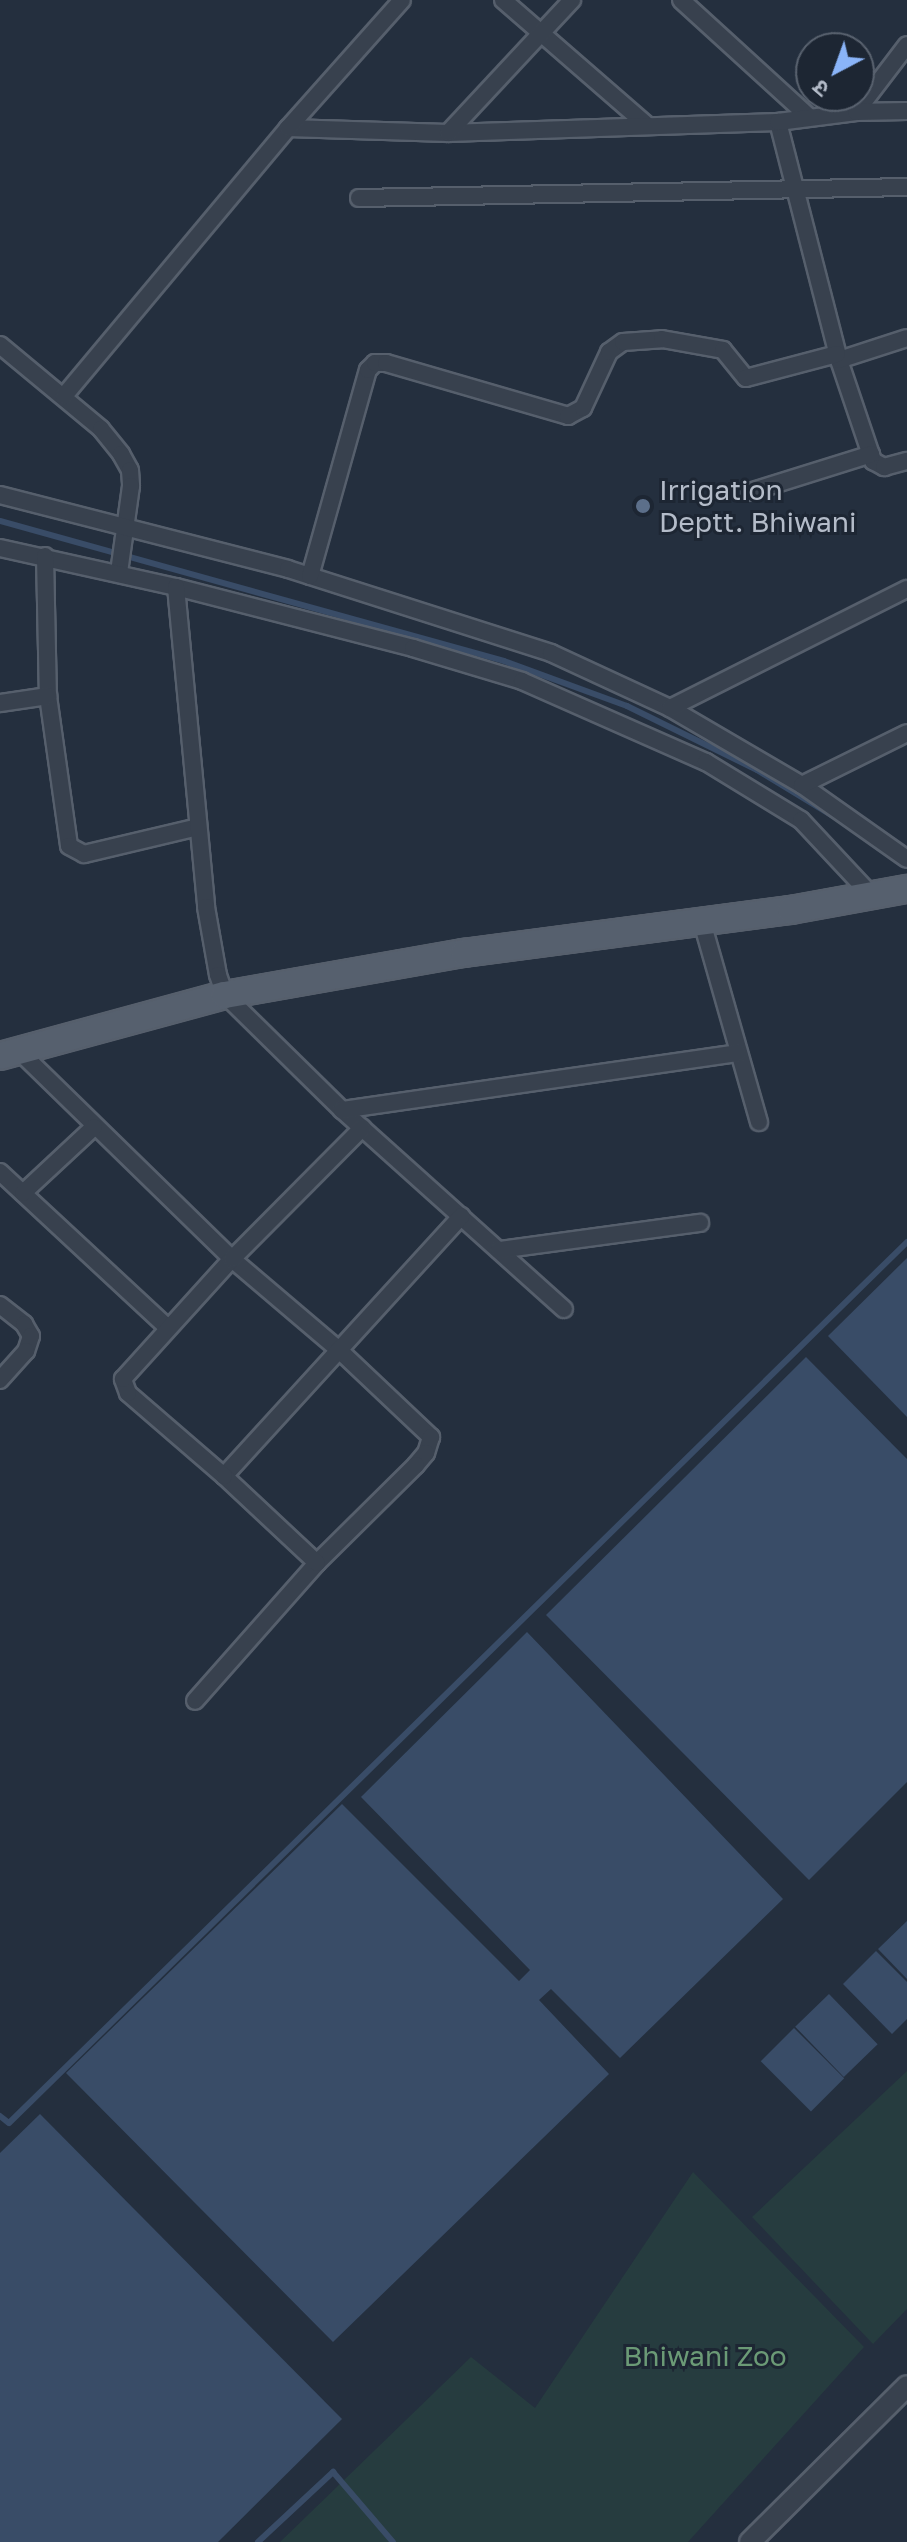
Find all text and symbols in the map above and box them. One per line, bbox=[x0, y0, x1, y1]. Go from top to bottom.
north arrow bbox=[795, 32, 875, 112]
text: उ bbox=[807, 75, 834, 103]
place label: Irrigation Deptt. Bhiwani bbox=[659, 473, 857, 539]
marker: Irrigation Deptt. Bhiwani bbox=[634, 497, 652, 515]
park label: Bhiwani Zoo bbox=[624, 2339, 786, 2373]

